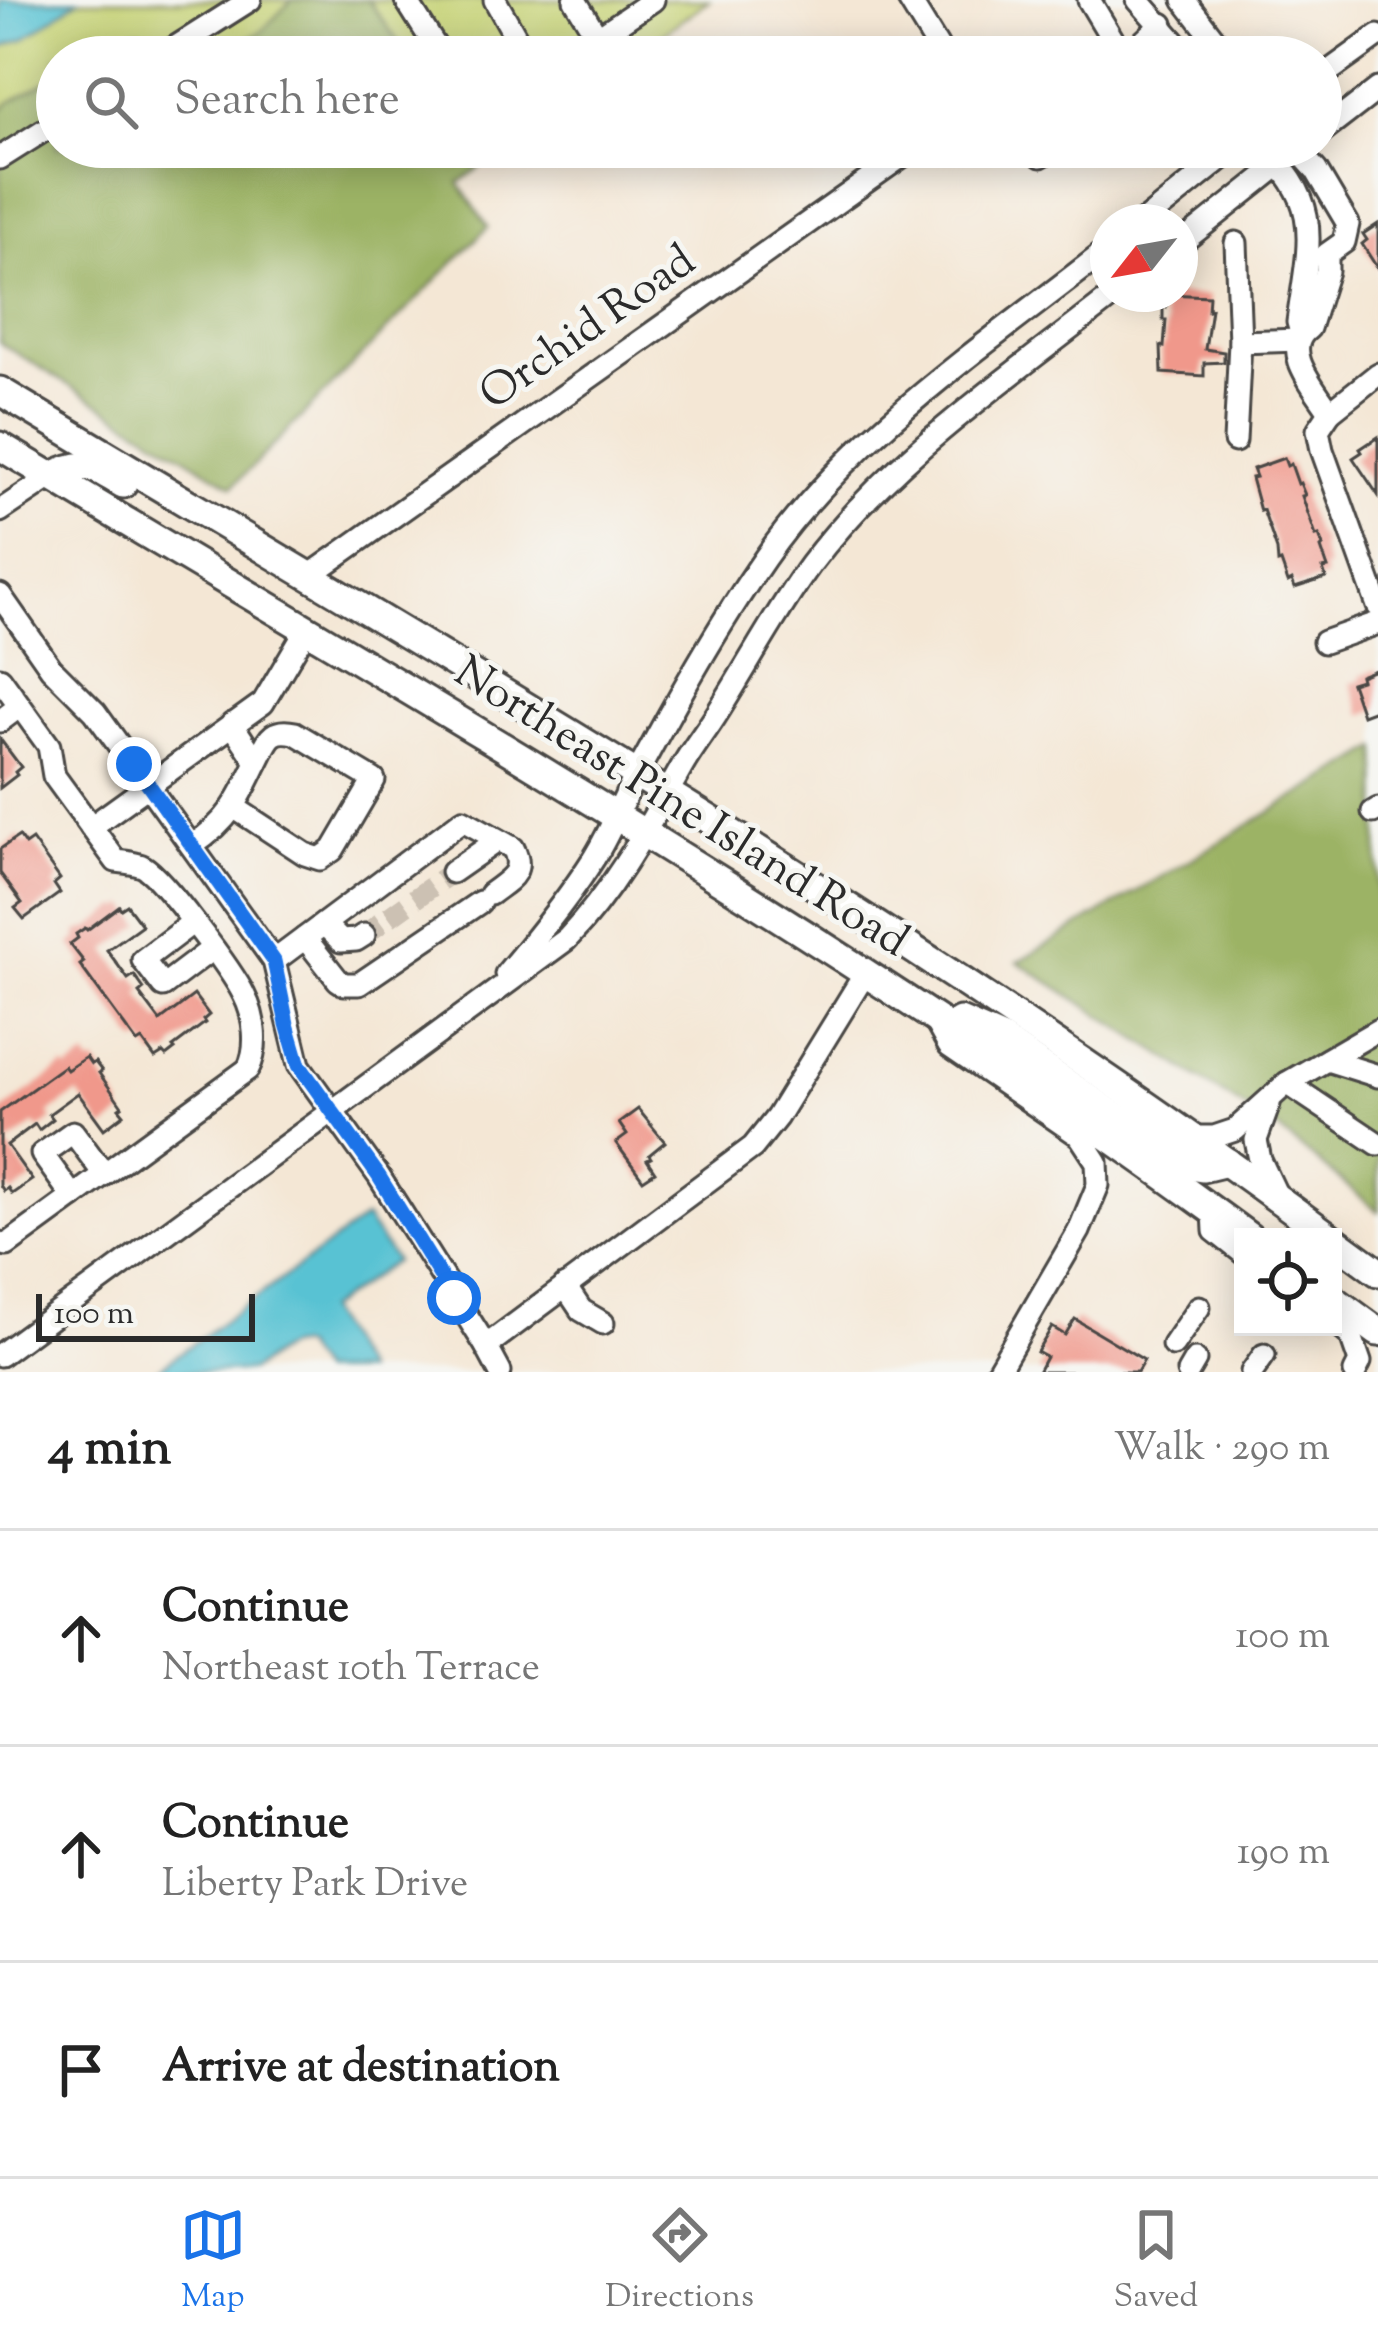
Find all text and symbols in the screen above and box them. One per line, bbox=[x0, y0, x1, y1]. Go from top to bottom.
search box bbox=[36, 36, 1342, 168]
icon: search bbox=[78, 69, 144, 135]
text: Search here bbox=[174, 70, 400, 135]
north arrow bbox=[1090, 204, 1198, 312]
street label: Orchid Road bbox=[468, 232, 710, 428]
street label: Northeast Pine Island Road bbox=[440, 642, 920, 976]
route end bbox=[107, 737, 161, 791]
map controls bbox=[1234, 1228, 1342, 1336]
button: locate bbox=[1234, 1228, 1342, 1336]
route start bbox=[427, 1271, 481, 1325]
scale bar bbox=[36, 1288, 255, 1341]
text: 100 m bbox=[54, 1291, 134, 1339]
text: 4 min bbox=[48, 1414, 171, 1487]
text: Walk · 290 m bbox=[1114, 1422, 1330, 1478]
text: Continue bbox=[162, 1577, 349, 1642]
icon: ahead bbox=[48, 1605, 114, 1671]
text: 100 m bbox=[1235, 1610, 1330, 1666]
text: Northeast 10th Terrace bbox=[162, 1642, 540, 1698]
text: Continue bbox=[162, 1793, 349, 1858]
icon: ahead bbox=[48, 1821, 114, 1887]
text: 190 m bbox=[1237, 1826, 1330, 1882]
text: Liberty Park Drive bbox=[162, 1858, 468, 1914]
icon: arrive bbox=[48, 2037, 114, 2103]
text: Arrive at destination bbox=[162, 2037, 560, 2102]
tab: Map bbox=[180, 2202, 246, 2322]
tab: Directions bbox=[605, 2202, 754, 2322]
tab: Saved bbox=[1114, 2202, 1198, 2322]

